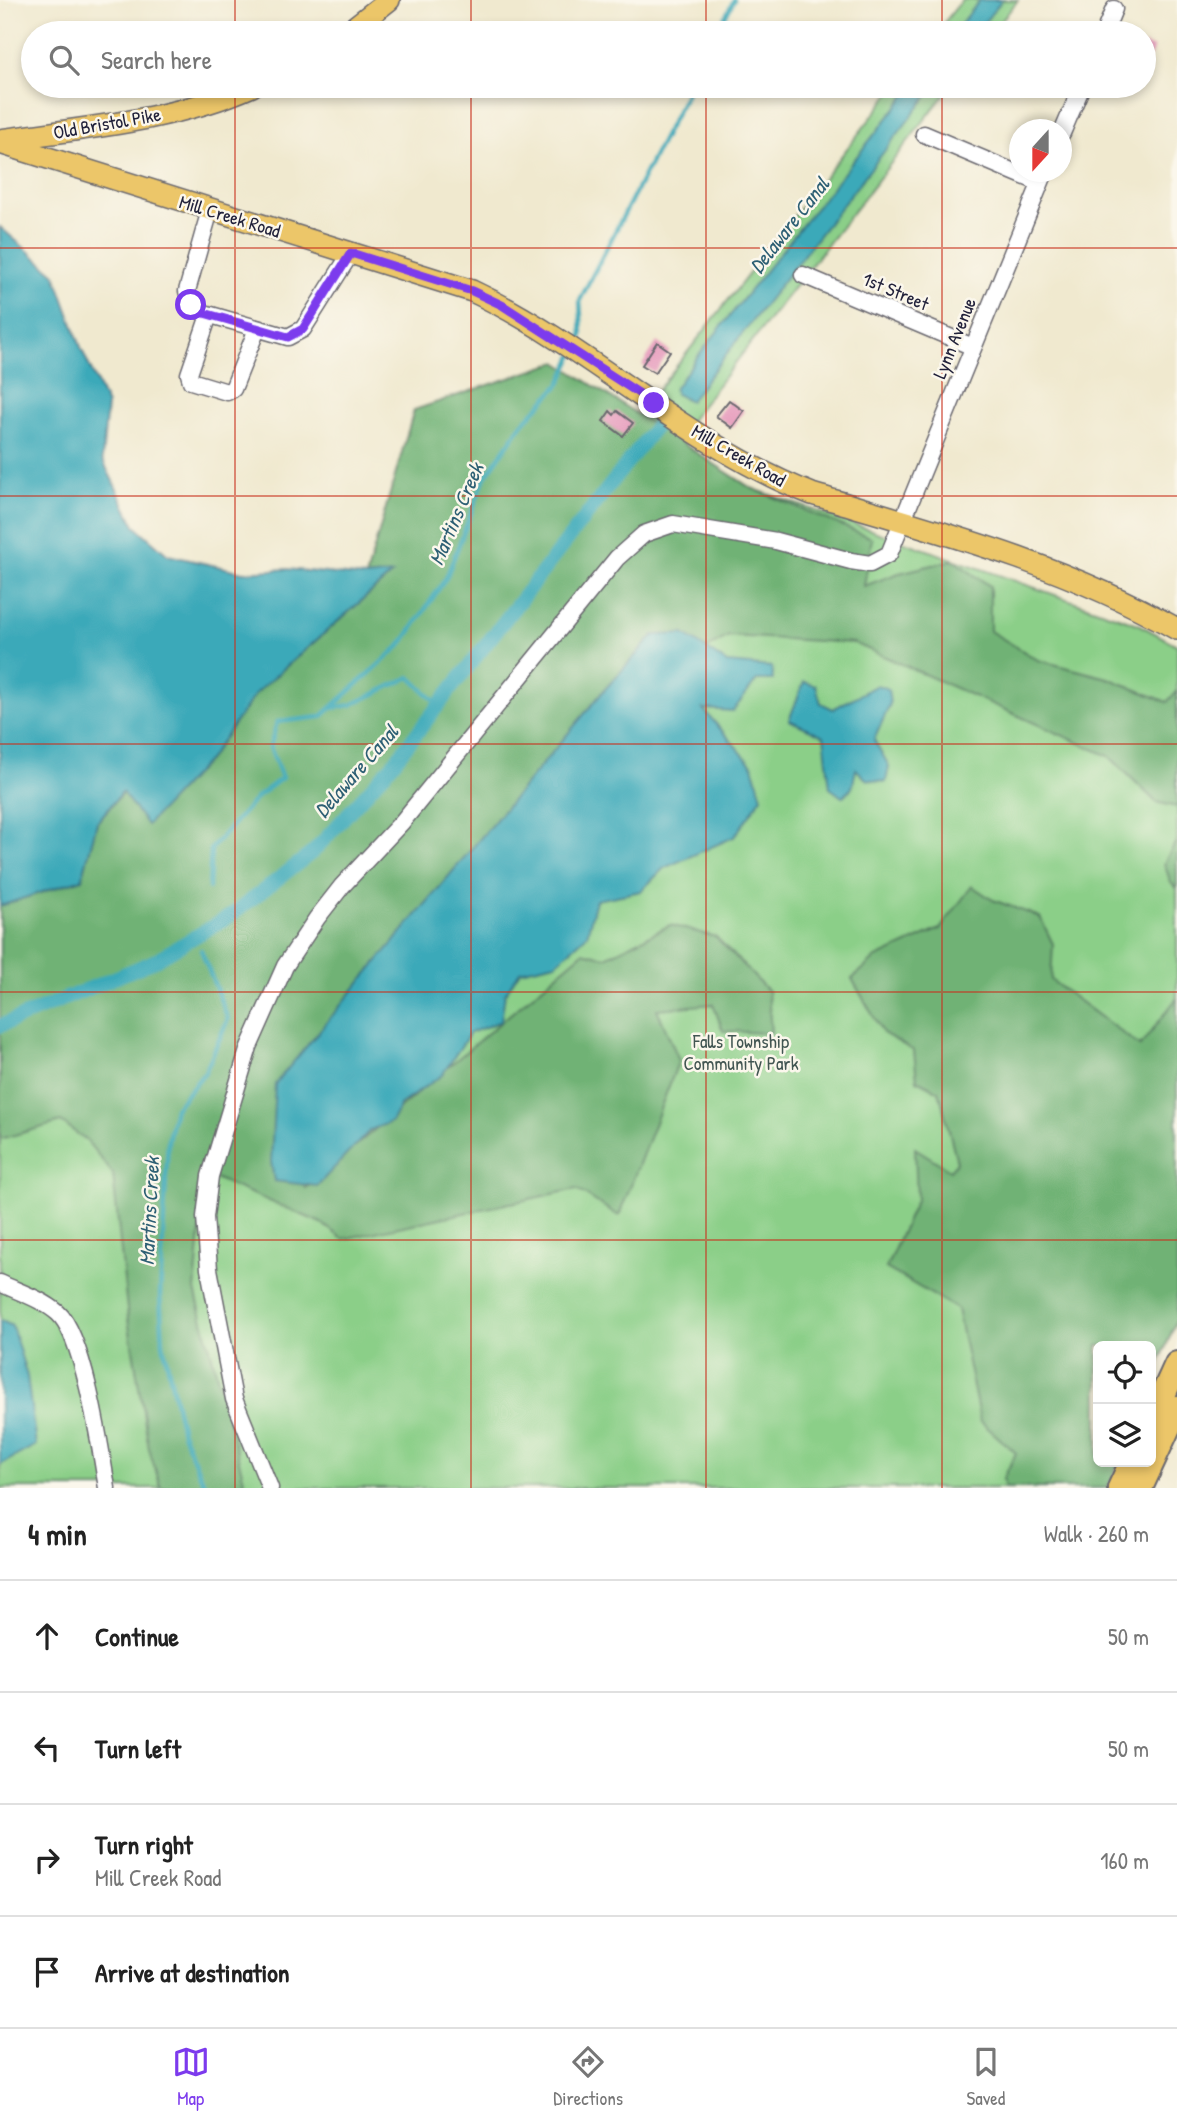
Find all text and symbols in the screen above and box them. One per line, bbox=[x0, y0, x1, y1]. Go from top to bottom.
search box bbox=[21, 21, 1156, 98]
icon: search bbox=[45, 41, 83, 79]
text: Search here bbox=[101, 42, 212, 77]
street label: Old Bristol Pike bbox=[51, 101, 163, 145]
north arrow bbox=[1009, 119, 1072, 182]
water label: Delaware Canal bbox=[742, 170, 837, 279]
street label: Mill Creek Road bbox=[176, 188, 284, 244]
street label: 1st Street bbox=[859, 265, 933, 317]
route start bbox=[175, 289, 206, 320]
street label: Lynn Avenue bbox=[926, 293, 982, 382]
route end bbox=[638, 387, 669, 418]
street label: Mill Creek Road bbox=[687, 418, 791, 493]
water label: Martins Creek bbox=[422, 456, 491, 569]
water label: Delaware Canal bbox=[308, 717, 405, 824]
park label: Falls Township Community Park bbox=[683, 1028, 799, 1076]
water label: Martins Creek bbox=[132, 1154, 166, 1266]
map controls bbox=[1093, 1341, 1156, 1467]
button: locate bbox=[1093, 1341, 1156, 1404]
button: layers bbox=[1093, 1404, 1156, 1467]
text: 4 min bbox=[28, 1514, 87, 1554]
text: Walk · 260 m bbox=[1044, 1518, 1149, 1549]
icon: ahead bbox=[28, 1617, 66, 1655]
text: Continue bbox=[95, 1619, 179, 1654]
text: 50 m bbox=[1108, 1621, 1149, 1652]
icon: left bbox=[28, 1729, 66, 1767]
text: Turn left bbox=[95, 1731, 181, 1766]
text: 50 m bbox=[1108, 1733, 1149, 1764]
text: Turn right bbox=[95, 1827, 193, 1862]
icon: right bbox=[28, 1841, 66, 1879]
text: 160 m bbox=[1100, 1845, 1149, 1876]
text: Mill Creek Road bbox=[95, 1862, 221, 1893]
icon: arrive bbox=[28, 1953, 66, 1991]
text: Arrive at destination bbox=[95, 1955, 290, 1990]
tab: Map bbox=[172, 2043, 210, 2111]
tab: Directions bbox=[553, 2043, 623, 2111]
tab: Saved bbox=[967, 2043, 1005, 2111]

